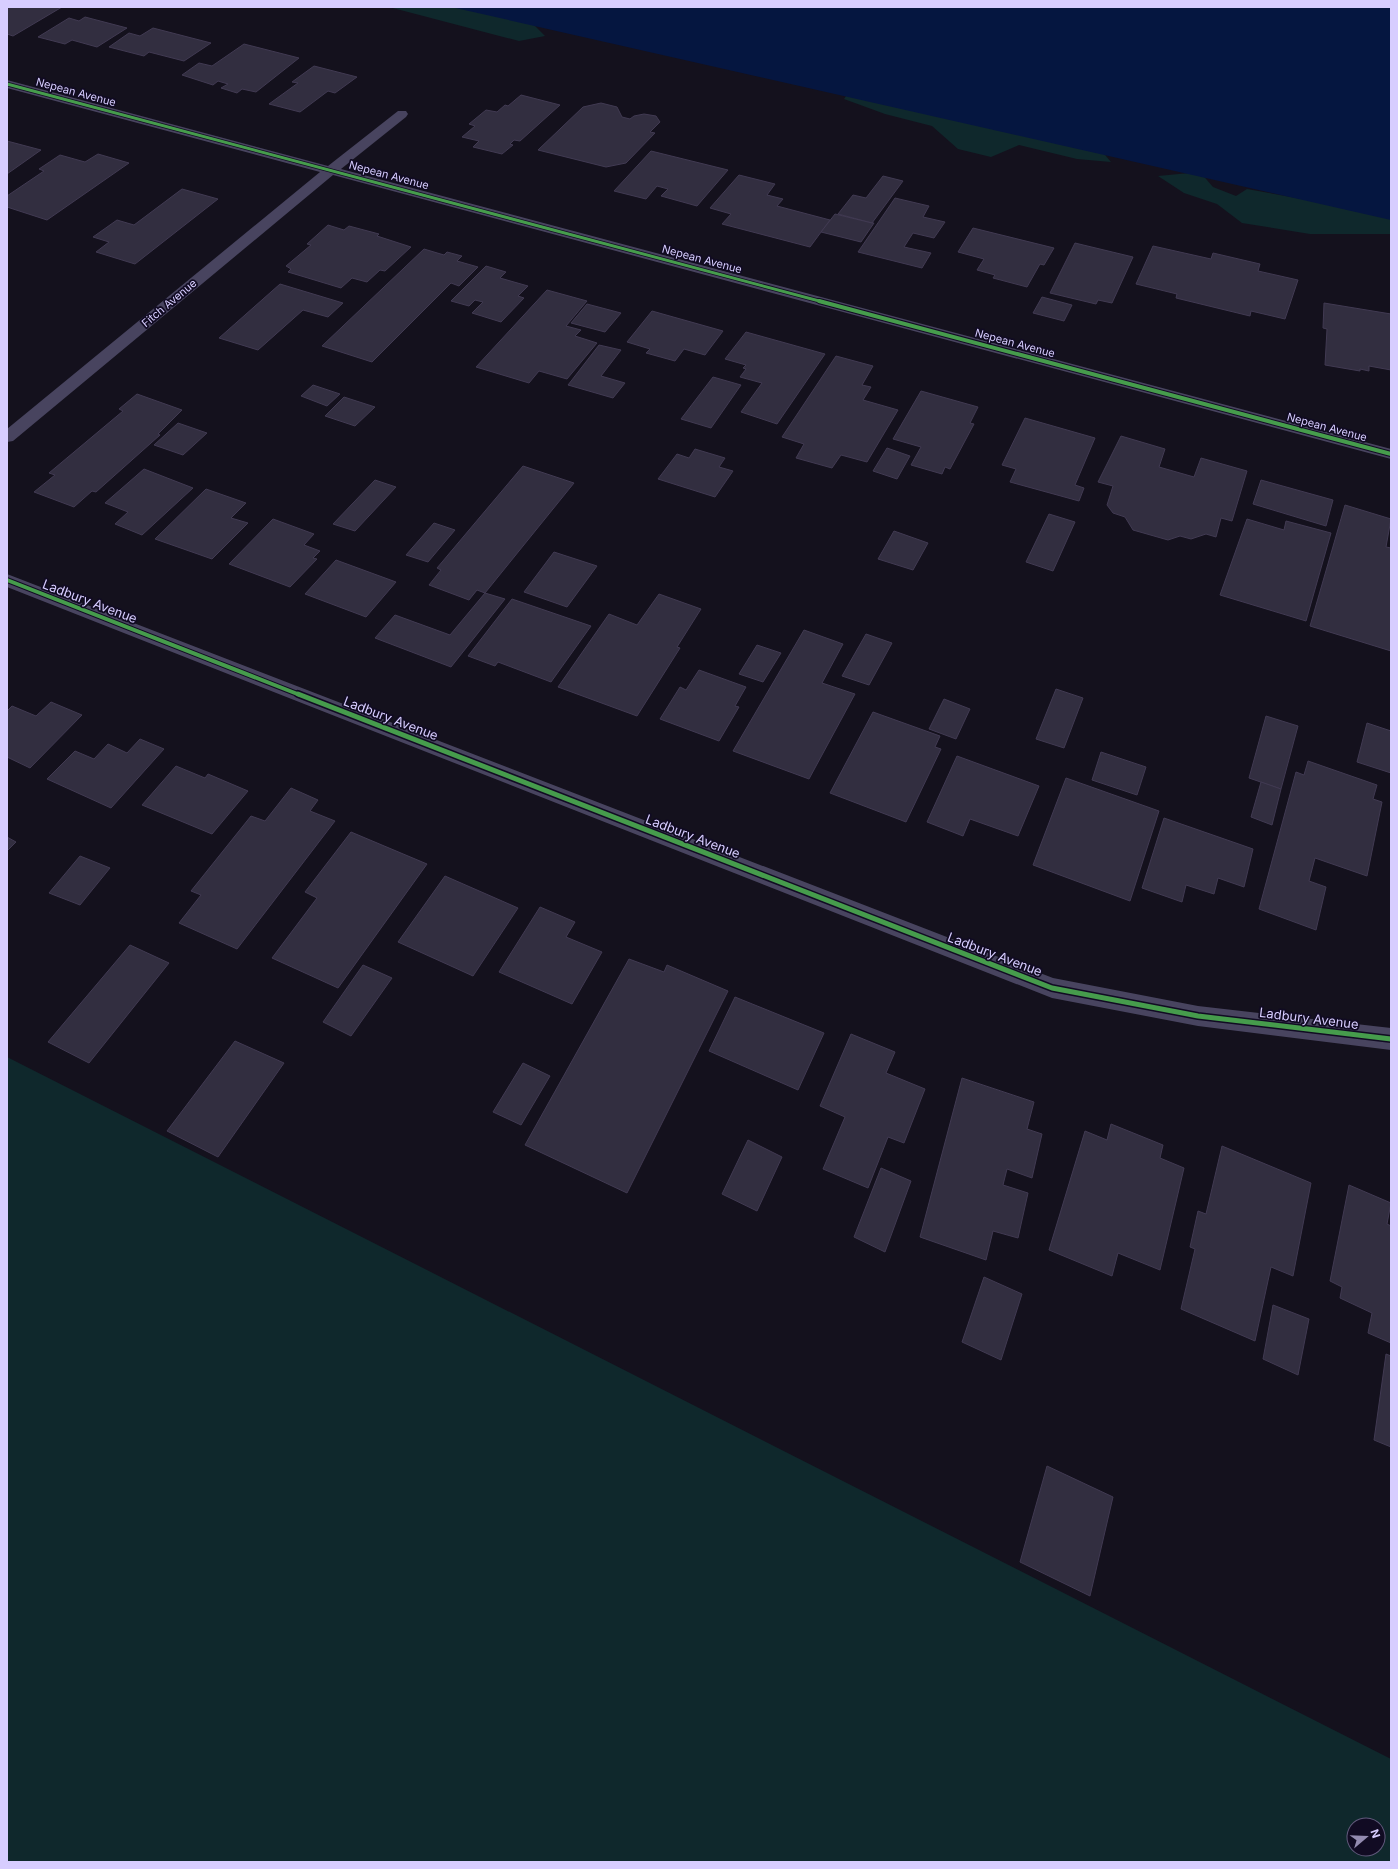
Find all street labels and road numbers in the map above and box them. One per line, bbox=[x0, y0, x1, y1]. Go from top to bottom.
street label: Nepean Avenue bbox=[34, 75, 118, 109]
street label: Nepean Avenue bbox=[347, 158, 431, 192]
street label: Nepean Avenue bbox=[660, 242, 744, 276]
street label: Fitch Avenue bbox=[139, 276, 199, 330]
street label: Nepean Avenue bbox=[973, 326, 1057, 360]
street label: Nepean Avenue bbox=[1285, 410, 1369, 444]
street label: Ladbury Avenue bbox=[40, 576, 140, 626]
street label: Ladbury Avenue bbox=[341, 693, 441, 743]
street label: Ladbury Avenue bbox=[643, 811, 743, 861]
street label: Ladbury Avenue bbox=[945, 929, 1045, 979]
street label: Ladbury Avenue bbox=[1258, 1004, 1360, 1032]

